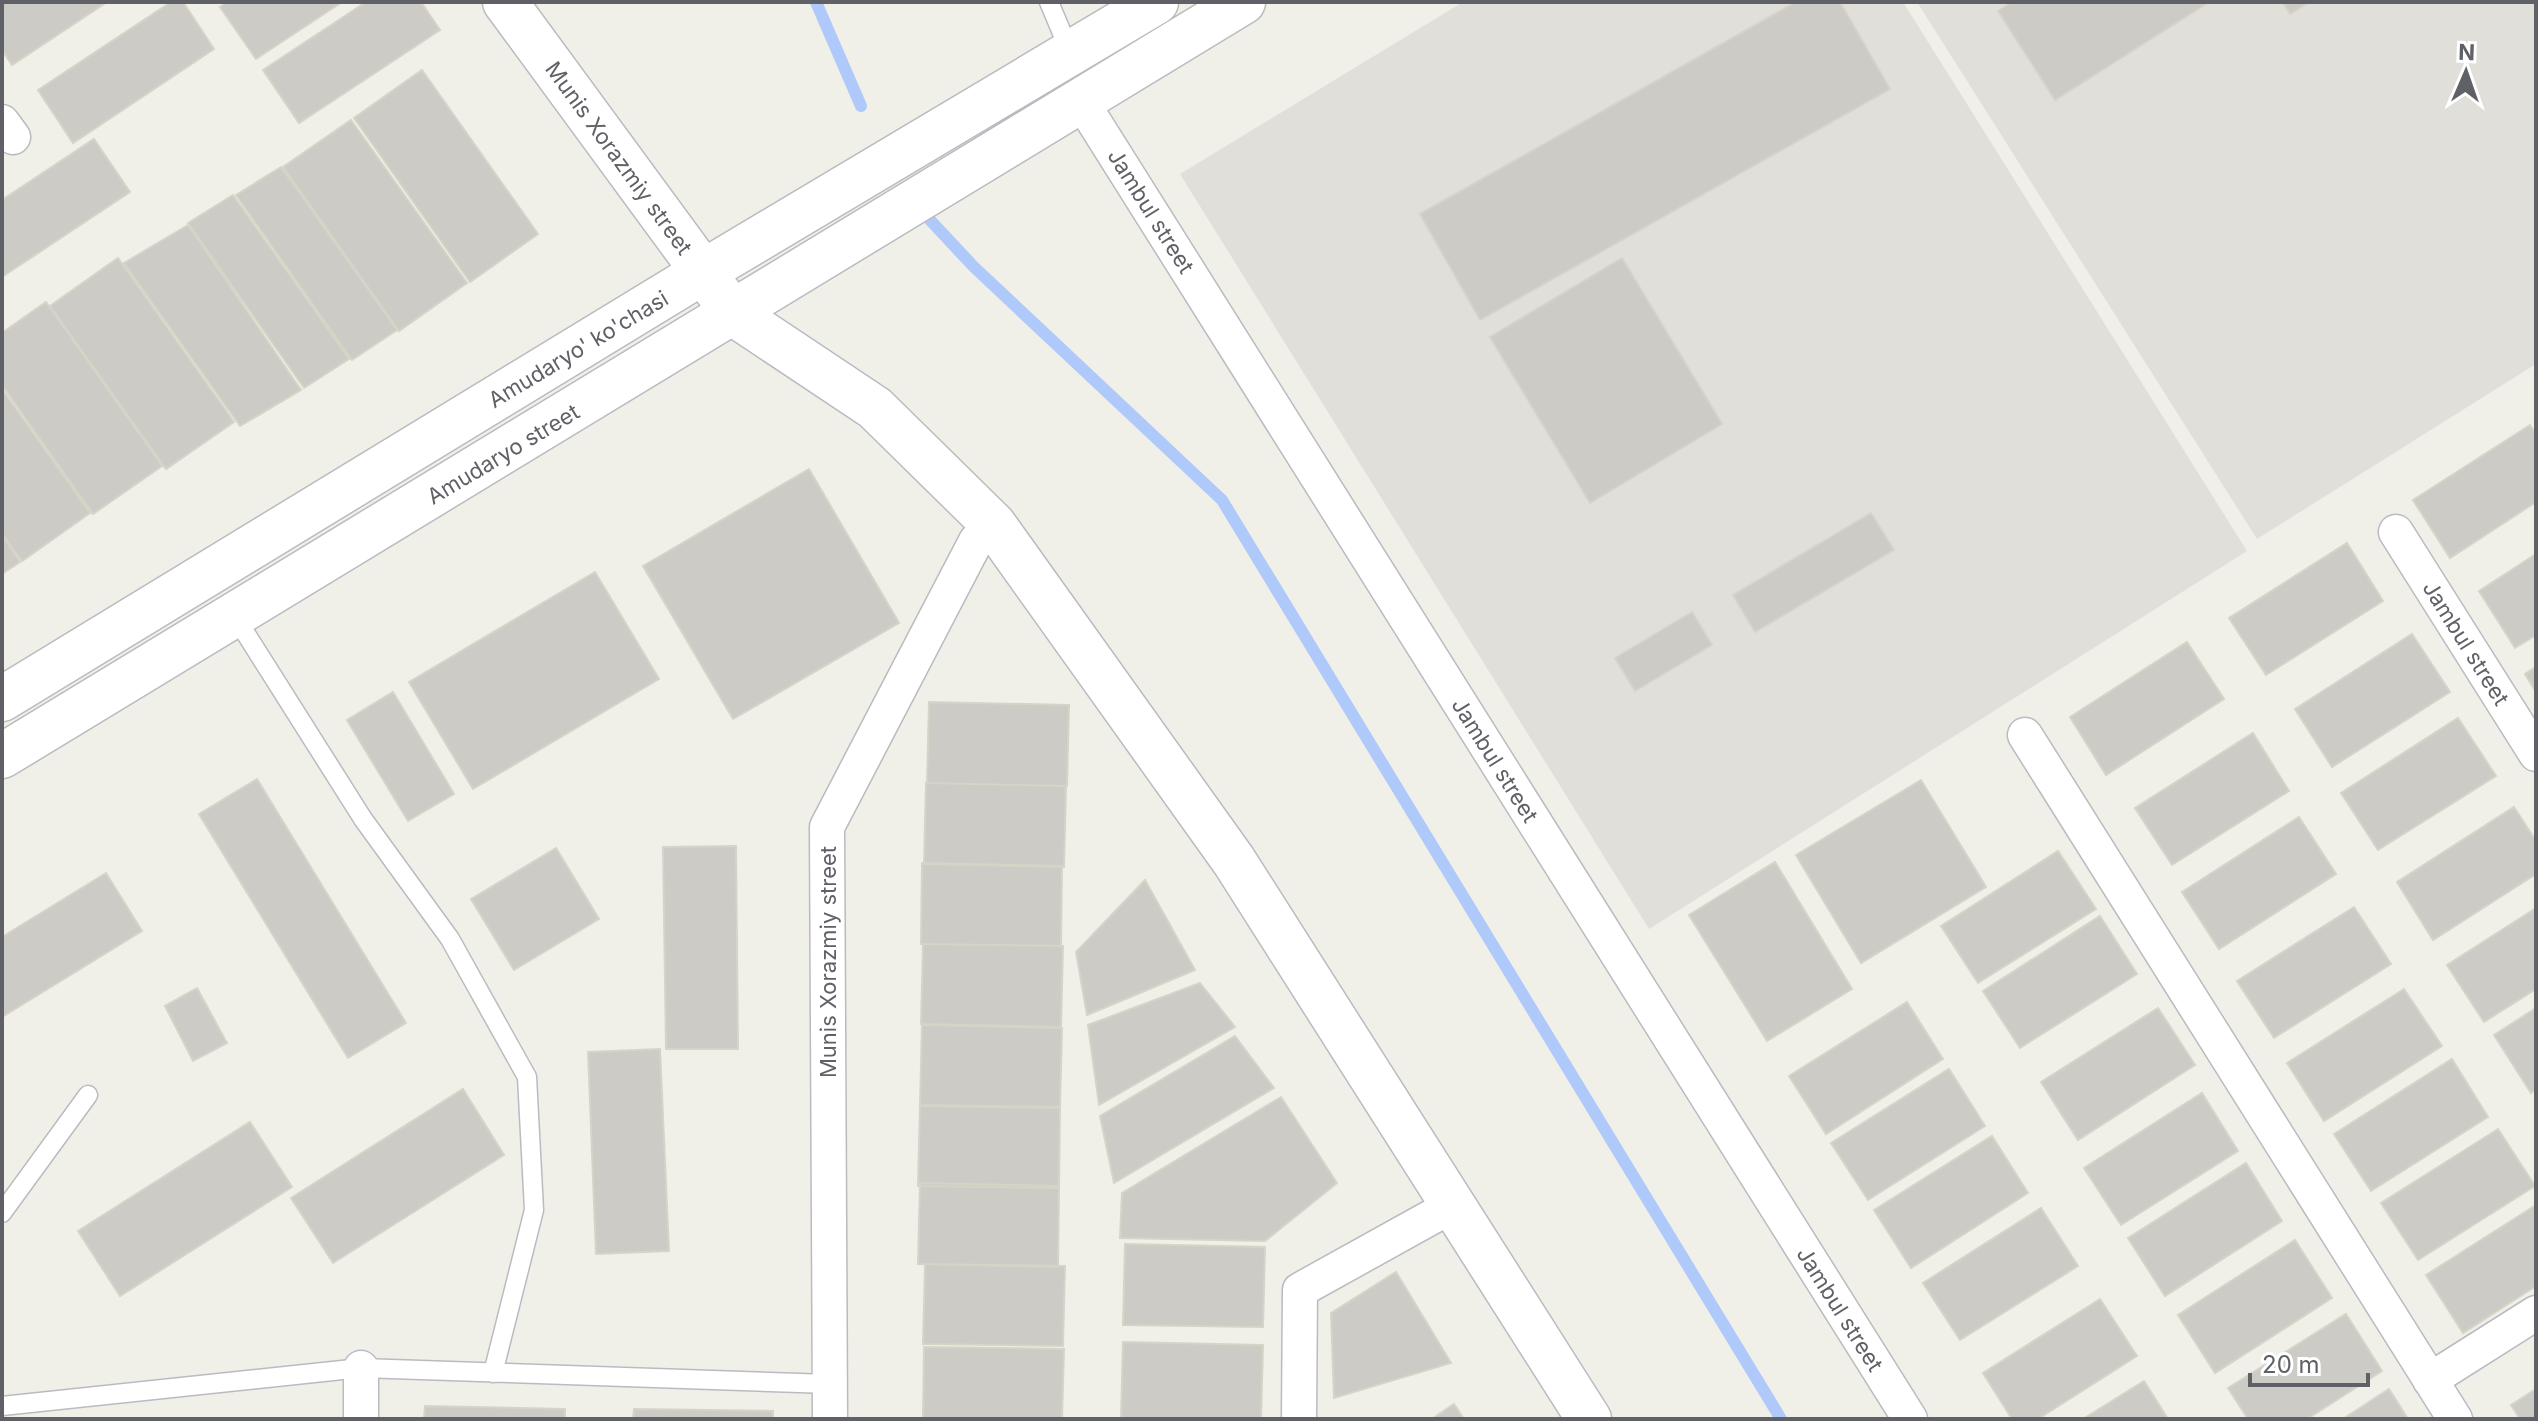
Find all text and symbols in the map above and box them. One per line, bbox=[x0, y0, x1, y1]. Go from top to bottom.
north arrow bbox=[2426, 32, 2506, 112]
text: N bbox=[2458, 39, 2476, 65]
street label: Munis Xorazmiy street bbox=[540, 56, 698, 260]
street label: Jambul street bbox=[1102, 144, 1200, 278]
street label: Amudaryo' ko'chasi bbox=[483, 285, 673, 413]
street label: Amudaryo street bbox=[422, 398, 584, 510]
street label: Jambul street bbox=[2417, 576, 2515, 710]
street label: Jambul street bbox=[1446, 693, 1544, 827]
street label: Munis Xorazmiy street bbox=[815, 846, 841, 1078]
street label: Jambul street bbox=[1791, 1242, 1889, 1376]
scale bar bbox=[2250, 1337, 2368, 1387]
text: 20 m bbox=[2262, 1350, 2320, 1379]

